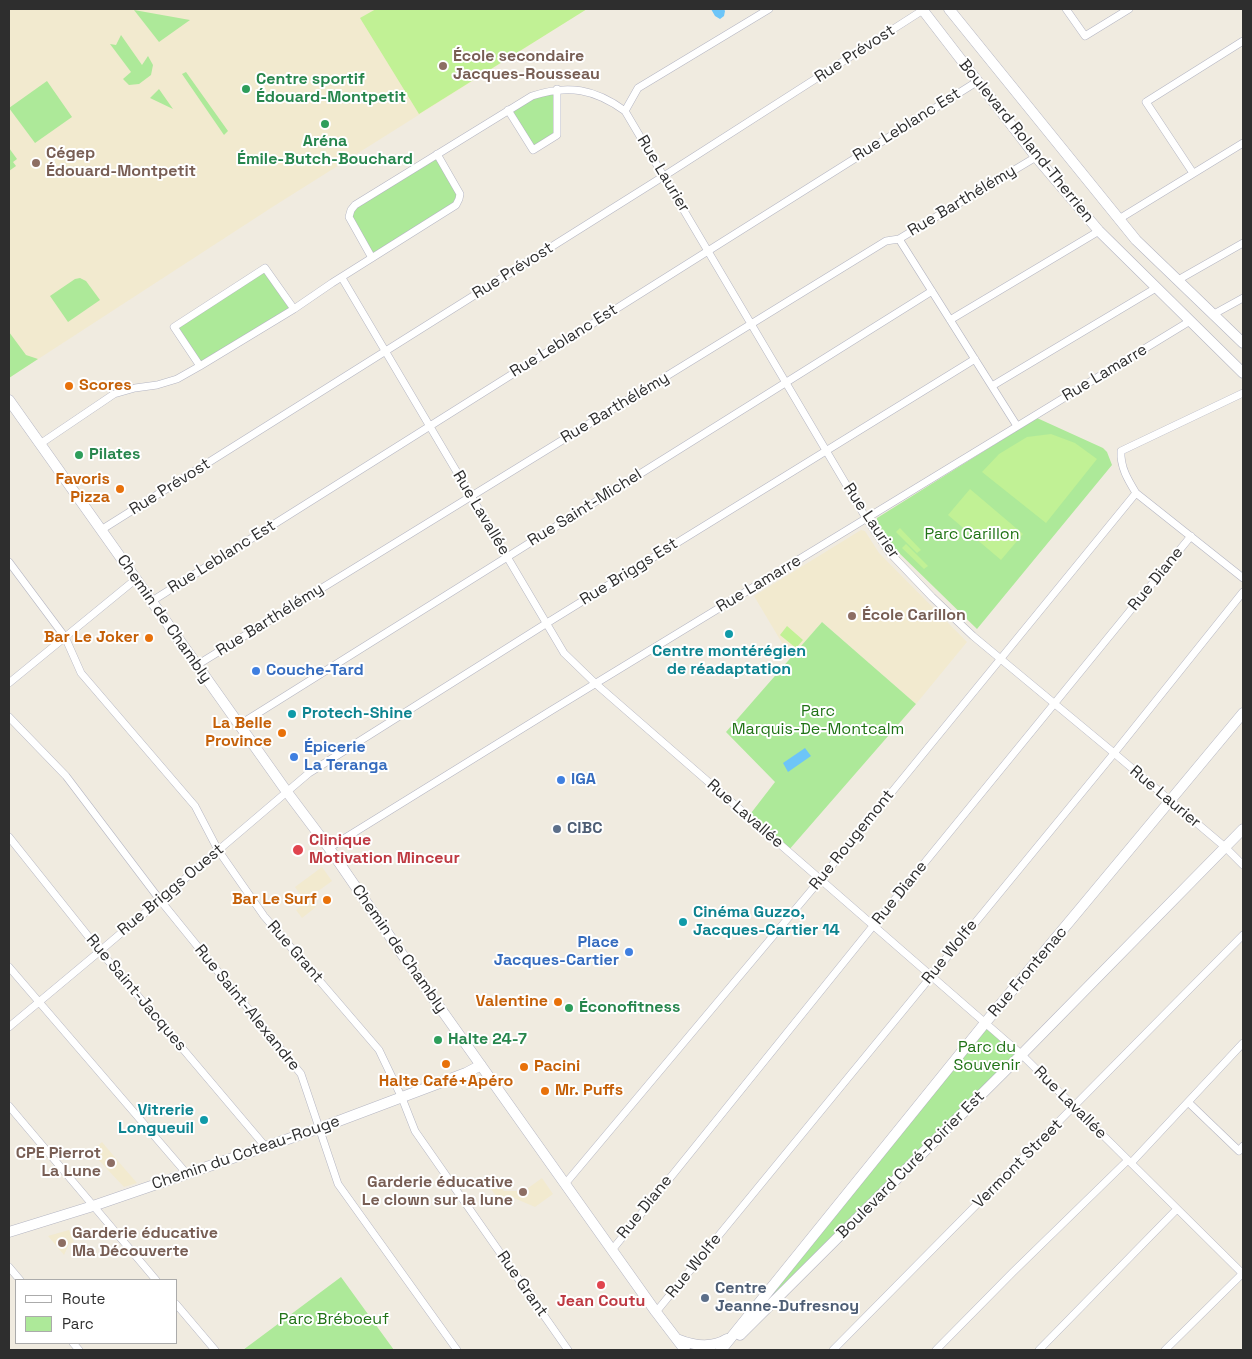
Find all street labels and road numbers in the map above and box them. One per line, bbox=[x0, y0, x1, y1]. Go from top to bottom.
street label: Rue Prévost bbox=[811, 21, 899, 87]
street label: Boulevard Roland-Therrien bbox=[954, 56, 1098, 226]
street label: Rue Leblanc Est bbox=[850, 84, 964, 166]
street label: Rue Laurier bbox=[633, 132, 693, 216]
street label: Rue Barthélémy bbox=[904, 161, 1020, 241]
street label: Rue Prévost bbox=[469, 239, 557, 303]
street label: Rue Leblanc Est bbox=[507, 300, 621, 382]
street label: Rue Lamarre bbox=[1059, 340, 1151, 406]
street label: Rue Barthélémy bbox=[557, 368, 673, 448]
street label: Rue Prévost bbox=[126, 455, 214, 519]
street label: Rue Saint-Michel bbox=[524, 465, 646, 551]
street label: Rue Lavallée bbox=[448, 467, 514, 559]
street label: Rue Laurier bbox=[839, 480, 903, 562]
street label: Rue Leblanc Est bbox=[165, 516, 279, 598]
street label: Rue Briggs Est bbox=[577, 534, 681, 610]
street label: Rue Diane bbox=[1124, 543, 1188, 615]
street label: Chemin de Chambly bbox=[113, 551, 215, 687]
street label: Rue Lamarre bbox=[713, 551, 805, 617]
street label: Rue Barthélémy bbox=[213, 579, 327, 661]
street label: Rue Laurier bbox=[1126, 762, 1204, 832]
street label: Rue Lavallée bbox=[703, 775, 787, 853]
street label: Rue Rougemont bbox=[806, 786, 898, 894]
street label: Rue Briggs Ouest bbox=[114, 840, 228, 940]
street label: Rue Diane bbox=[868, 857, 932, 929]
street label: Chemin de Chambly bbox=[348, 881, 450, 1017]
street label: Rue Wolfe bbox=[918, 916, 982, 988]
street label: Rue Grant bbox=[263, 917, 327, 987]
street label: Rue Frontenac bbox=[985, 923, 1071, 1021]
street label: Rue Saint-Jacques bbox=[82, 931, 190, 1055]
street label: Rue Saint-Alexandre bbox=[190, 941, 304, 1075]
street label: Rue Lavallée bbox=[1030, 1063, 1110, 1143]
street label: Boulevard Curé-Poirier Est bbox=[833, 1087, 989, 1243]
street label: Chemin du Coteau-Rouge bbox=[150, 1112, 342, 1194]
street label: Vermont Street bbox=[969, 1115, 1067, 1213]
street label: Rue Diane bbox=[613, 1171, 677, 1243]
street label: Rue Wolfe bbox=[662, 1230, 726, 1302]
street label: Rue Grant bbox=[492, 1247, 552, 1321]

